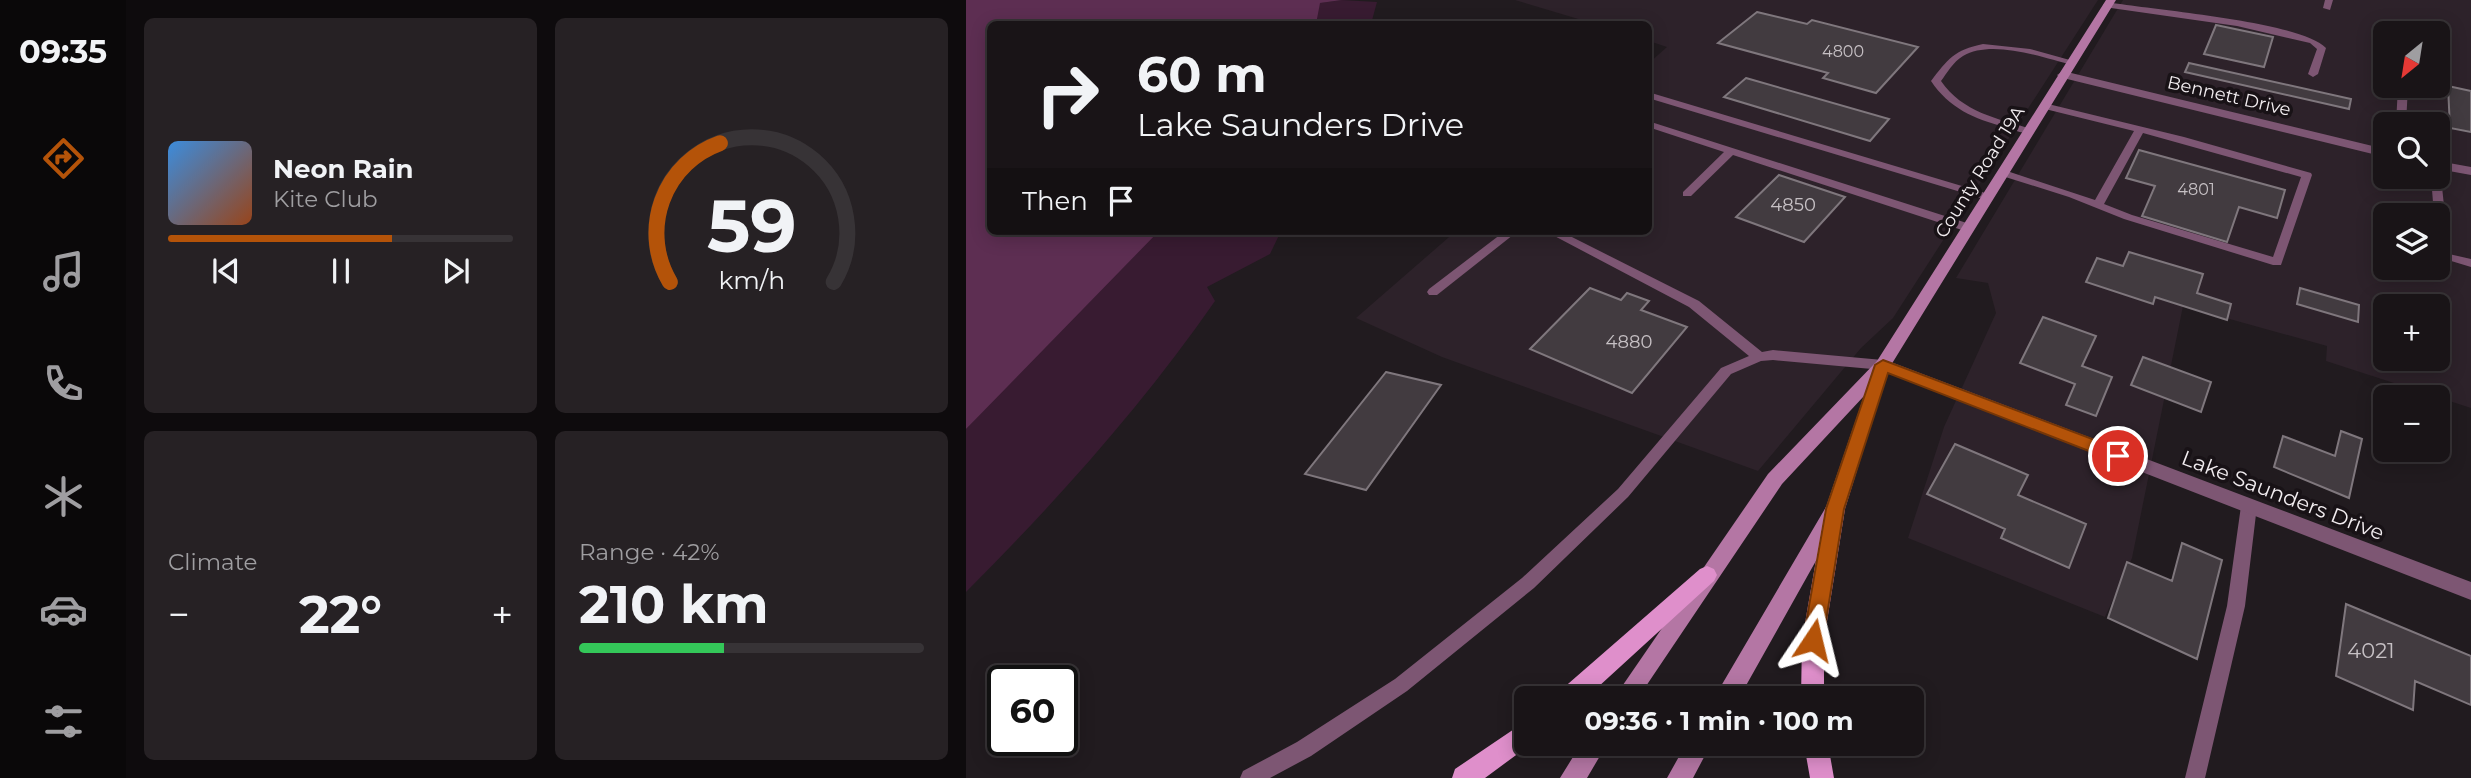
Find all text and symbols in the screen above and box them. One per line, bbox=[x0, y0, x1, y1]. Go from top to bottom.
north arrow bbox=[2373, 21, 2450, 98]
map controls bbox=[2373, 21, 2450, 462]
text: 09:35 bbox=[19, 32, 107, 71]
house number: 4800 bbox=[1822, 42, 1864, 61]
text: 60 m bbox=[1137, 45, 1267, 104]
icon: right bbox=[1022, 49, 1113, 140]
street label: Bennett Drive bbox=[2165, 71, 2293, 121]
street label: County Road 19A bbox=[1931, 102, 2029, 242]
text: Lake Saunders Drive bbox=[1137, 105, 1464, 144]
button: search bbox=[2373, 112, 2450, 189]
icon: directions bbox=[39, 134, 88, 183]
text: Neon Rain bbox=[273, 153, 414, 185]
house number: 4801 bbox=[2177, 180, 2215, 199]
text: 59 bbox=[707, 182, 796, 270]
icon: arrive bbox=[1102, 182, 1140, 220]
text: Kite Club bbox=[273, 185, 378, 213]
text: Then bbox=[1022, 185, 1088, 217]
house number: 4850 bbox=[1770, 194, 1816, 216]
button: layers bbox=[2373, 203, 2450, 280]
icon: music bbox=[39, 247, 88, 296]
icon: previous bbox=[207, 252, 245, 290]
icon: pause bbox=[322, 252, 360, 290]
icon: next bbox=[437, 252, 475, 290]
text: km/h bbox=[718, 265, 785, 295]
button: + bbox=[2373, 294, 2450, 371]
house number: 4880 bbox=[1606, 331, 1652, 353]
icon: phone bbox=[39, 359, 88, 408]
button: − bbox=[2373, 385, 2450, 462]
pin bbox=[2088, 426, 2148, 486]
icon: arrive bbox=[2099, 437, 2137, 475]
street label: Lake Saunders Drive bbox=[2178, 445, 2388, 545]
icon: climate bbox=[39, 472, 88, 521]
text: Range · 42% bbox=[579, 538, 720, 566]
text: Climate bbox=[168, 548, 257, 576]
text: 210 km bbox=[579, 573, 769, 636]
text: 22° bbox=[299, 583, 382, 646]
icon: car bbox=[39, 585, 88, 634]
text: − bbox=[168, 591, 190, 638]
text: + bbox=[491, 591, 513, 638]
position arrow bbox=[1776, 603, 1850, 677]
house number: 4021 bbox=[2347, 638, 2395, 663]
speed limit sign: 60 bbox=[987, 665, 1078, 756]
icon: filters bbox=[39, 697, 88, 746]
text: 09:36 · 1 min · 100 m bbox=[1585, 705, 1853, 737]

